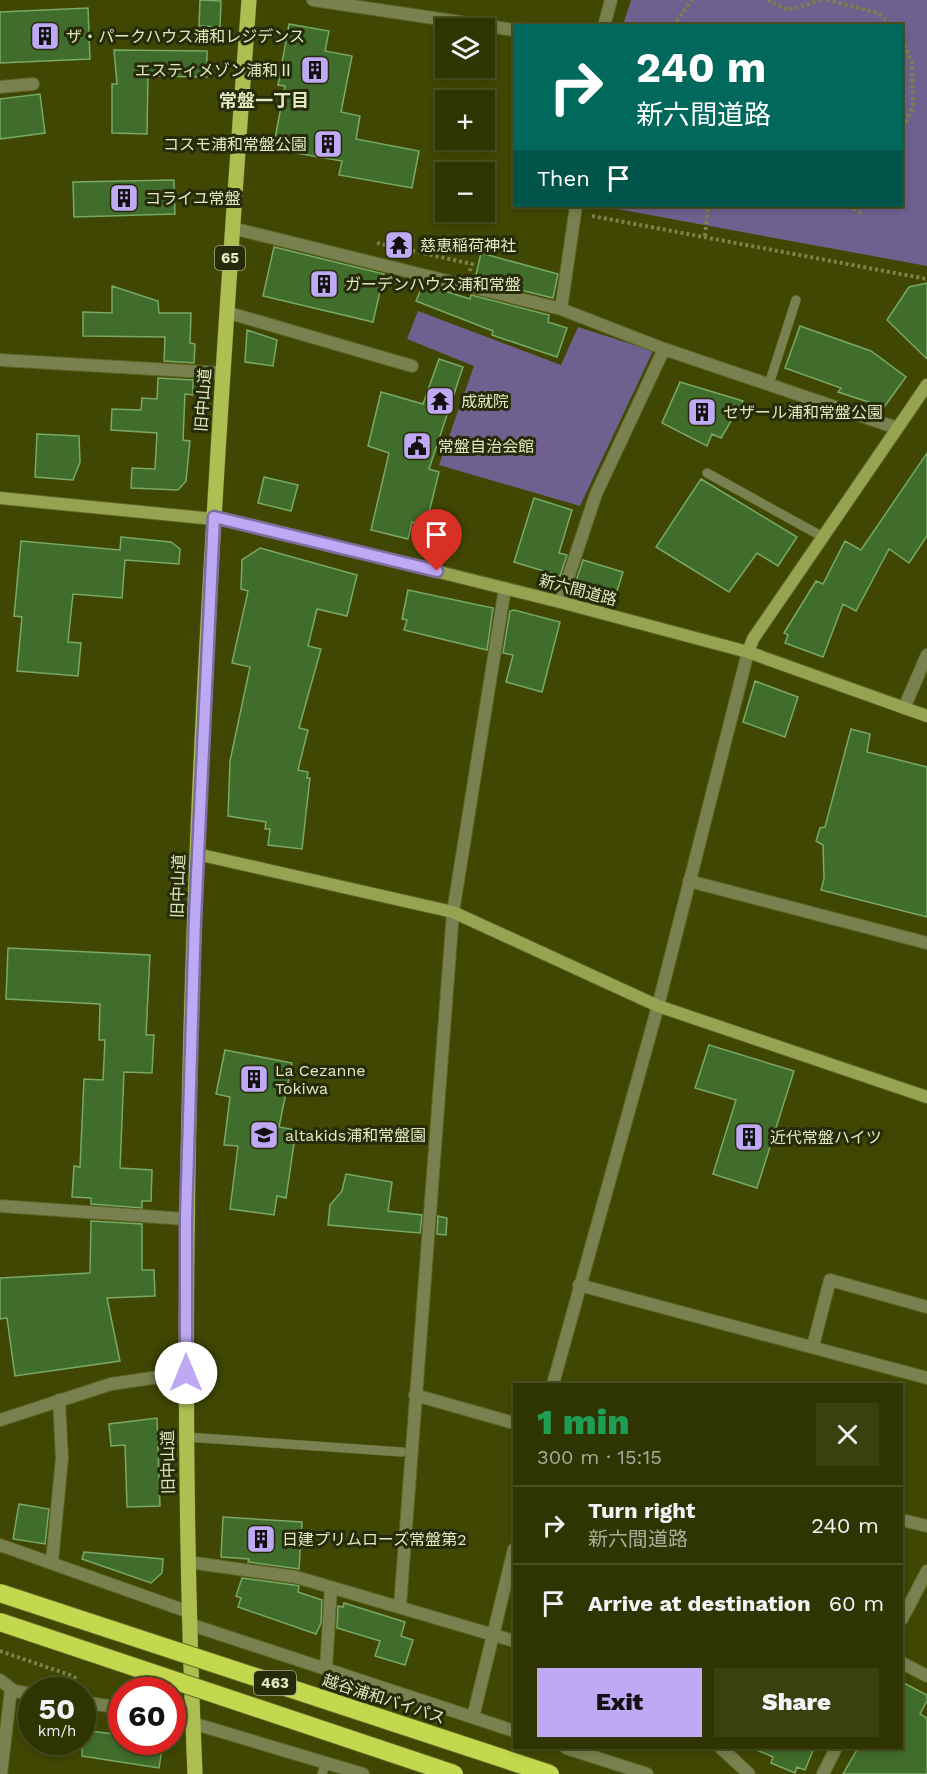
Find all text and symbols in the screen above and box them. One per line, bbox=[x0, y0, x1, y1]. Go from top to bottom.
map controls bbox=[435, 18, 495, 222]
button: layers bbox=[435, 18, 495, 78]
building icon: ザ・パークハウス浦和レジデンス bbox=[29, 20, 61, 52]
place label: ザ・パークハウス浦和レジデンス bbox=[66, 27, 305, 46]
text: 240 m bbox=[636, 43, 766, 92]
icon: right bbox=[537, 48, 615, 126]
building icon: エスティメゾン浦和Ⅱ bbox=[299, 54, 331, 86]
place label: エスティメゾン浦和Ⅱ bbox=[135, 61, 294, 80]
district label: 常盤一丁目 bbox=[219, 90, 309, 111]
button: + bbox=[435, 90, 495, 150]
text: 新六間道路 bbox=[636, 99, 771, 131]
building icon: コスモ浦和常盤公園 bbox=[312, 128, 344, 160]
place label: コスモ浦和常盤公園 bbox=[163, 135, 307, 154]
button: − bbox=[435, 162, 495, 222]
icon: arrive bbox=[602, 162, 635, 195]
text: Then bbox=[537, 166, 590, 191]
building icon: コライユ常盤 bbox=[108, 182, 140, 214]
place label: コライユ常盤 bbox=[145, 189, 241, 208]
temple icon: 慈恵稲荷神社 bbox=[383, 229, 415, 261]
place label: 慈恵稲荷神社 bbox=[420, 236, 516, 255]
road number: 65 bbox=[215, 246, 245, 270]
building icon: ガーデンハウス浦和常盤 bbox=[308, 268, 340, 300]
place label: ガーデンハウス浦和常盤 bbox=[345, 275, 521, 294]
street label: 旧中山道 bbox=[191, 367, 215, 433]
temple icon: 成就院 bbox=[424, 385, 456, 417]
place label: 成就院 bbox=[461, 392, 509, 411]
building icon: セザール浦和常盤公園 bbox=[686, 396, 718, 428]
place label: セザール浦和常盤公園 bbox=[723, 403, 883, 422]
public building icon: 常盤自治会館 bbox=[401, 430, 433, 462]
place label: 常盤自治会館 bbox=[438, 437, 534, 456]
pin bbox=[411, 509, 462, 571]
icon: arrive bbox=[420, 518, 453, 551]
street label: 新六間道路 bbox=[537, 570, 619, 610]
street label: 旧中山道 bbox=[167, 854, 189, 918]
place label: La Cezanne Tokiwa bbox=[275, 1061, 366, 1098]
building icon: La Cezanne Tokiwa bbox=[238, 1063, 270, 1095]
school or university icon: altakids浦和常盤園 bbox=[248, 1119, 280, 1151]
building icon: 近代常盤ハイツ bbox=[733, 1121, 765, 1153]
place label: altakids浦和常盤園 bbox=[285, 1126, 426, 1145]
place label: 近代常盤ハイツ bbox=[770, 1128, 882, 1147]
position arrow bbox=[154, 1341, 218, 1405]
text: 1 min bbox=[537, 1401, 630, 1443]
button: close bbox=[816, 1403, 879, 1466]
street label: 旧中山道 bbox=[158, 1430, 178, 1494]
text: 300 m · 15:15 bbox=[537, 1445, 662, 1469]
text: Turn right bbox=[588, 1498, 695, 1523]
icon: right bbox=[537, 1509, 570, 1542]
text: 240 m bbox=[811, 1513, 879, 1538]
building icon: 日建プリムローズ常盤第2 bbox=[245, 1523, 277, 1555]
text: 新六間道路 bbox=[588, 1527, 688, 1551]
place label: 日建プリムローズ常盤第2 bbox=[282, 1530, 467, 1549]
icon: arrive bbox=[537, 1587, 570, 1620]
text: Arrive at destination bbox=[588, 1591, 811, 1616]
text: 60 m bbox=[829, 1591, 884, 1616]
button: Exit bbox=[537, 1668, 702, 1737]
button: Share bbox=[714, 1668, 879, 1737]
street label: 越谷浦和バイパス bbox=[320, 1670, 448, 1728]
road number: 463 bbox=[254, 1671, 296, 1695]
speed limit sign: 60 bbox=[108, 1677, 186, 1755]
text: 50 bbox=[39, 1691, 75, 1726]
text: km/h bbox=[38, 1722, 76, 1740]

